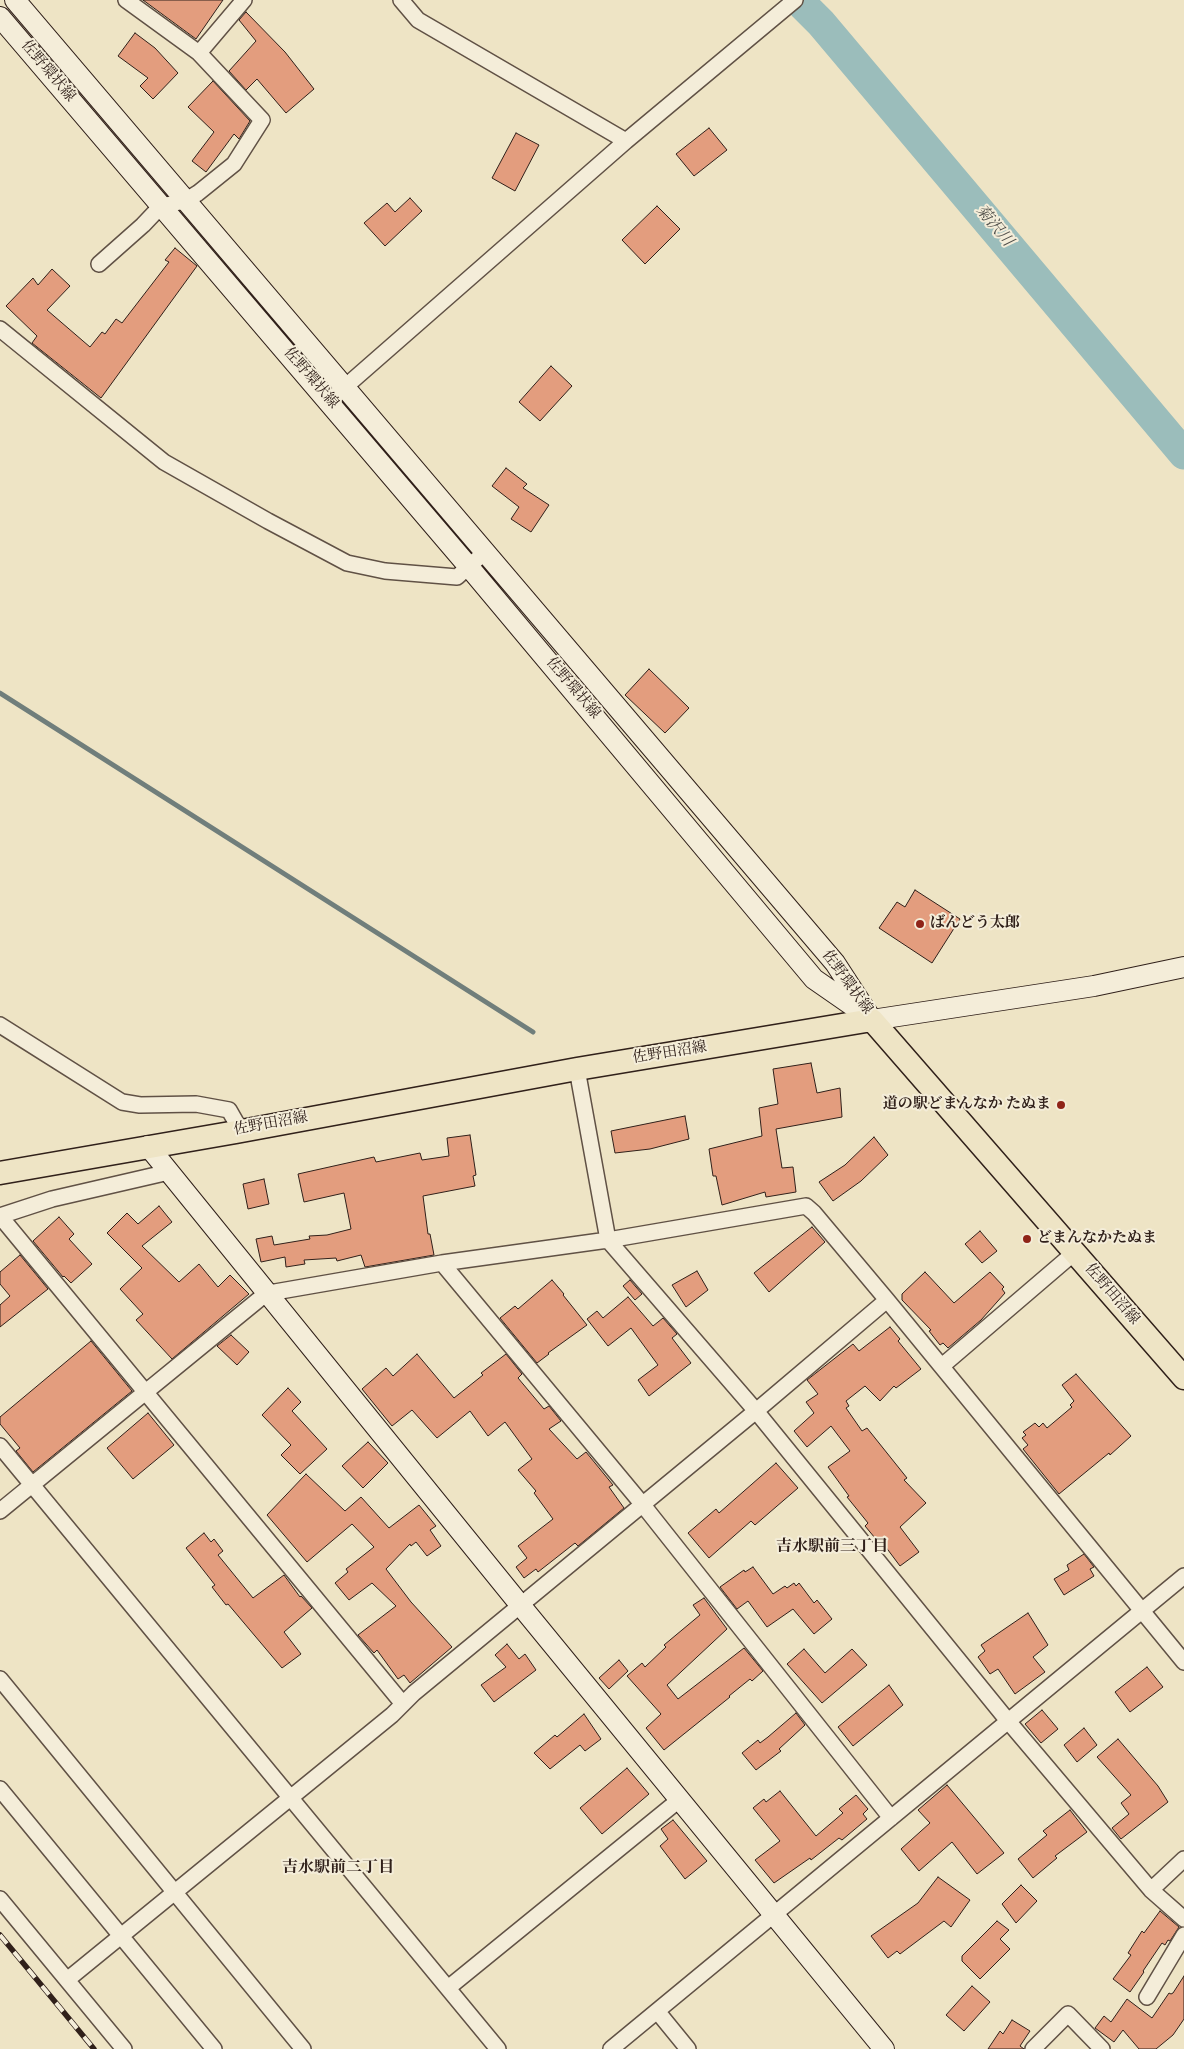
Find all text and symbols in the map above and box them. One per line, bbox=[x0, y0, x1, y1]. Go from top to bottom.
street label: 佐野環状線 bbox=[16, 37, 78, 107]
water label: 菊沢川 bbox=[970, 202, 1016, 252]
street label: 佐野環状線 bbox=[279, 345, 341, 413]
street label: 佐野環状線 bbox=[541, 654, 603, 724]
place label: ばんどう太郎 bbox=[930, 915, 1020, 933]
marker: ばんどう太郎 bbox=[914, 918, 926, 930]
street label: 佐野環状線 bbox=[817, 947, 875, 1019]
street label: 佐野田沼線 bbox=[632, 1039, 708, 1069]
place label: 道の駅どまんなか たぬま bbox=[883, 1096, 1051, 1114]
marker: 道の駅どまんなか たぬま bbox=[1055, 1099, 1067, 1111]
street label: 佐野田沼線 bbox=[233, 1110, 309, 1140]
place label: どまんなかたぬま bbox=[1037, 1230, 1157, 1248]
marker: どまんなかたぬま bbox=[1021, 1233, 1033, 1245]
street label: 佐野田沼線 bbox=[1080, 1261, 1142, 1329]
district label: 吉水駅前三丁目 bbox=[776, 1538, 888, 1558]
district label: 吉水駅前二丁目 bbox=[282, 1859, 394, 1879]

